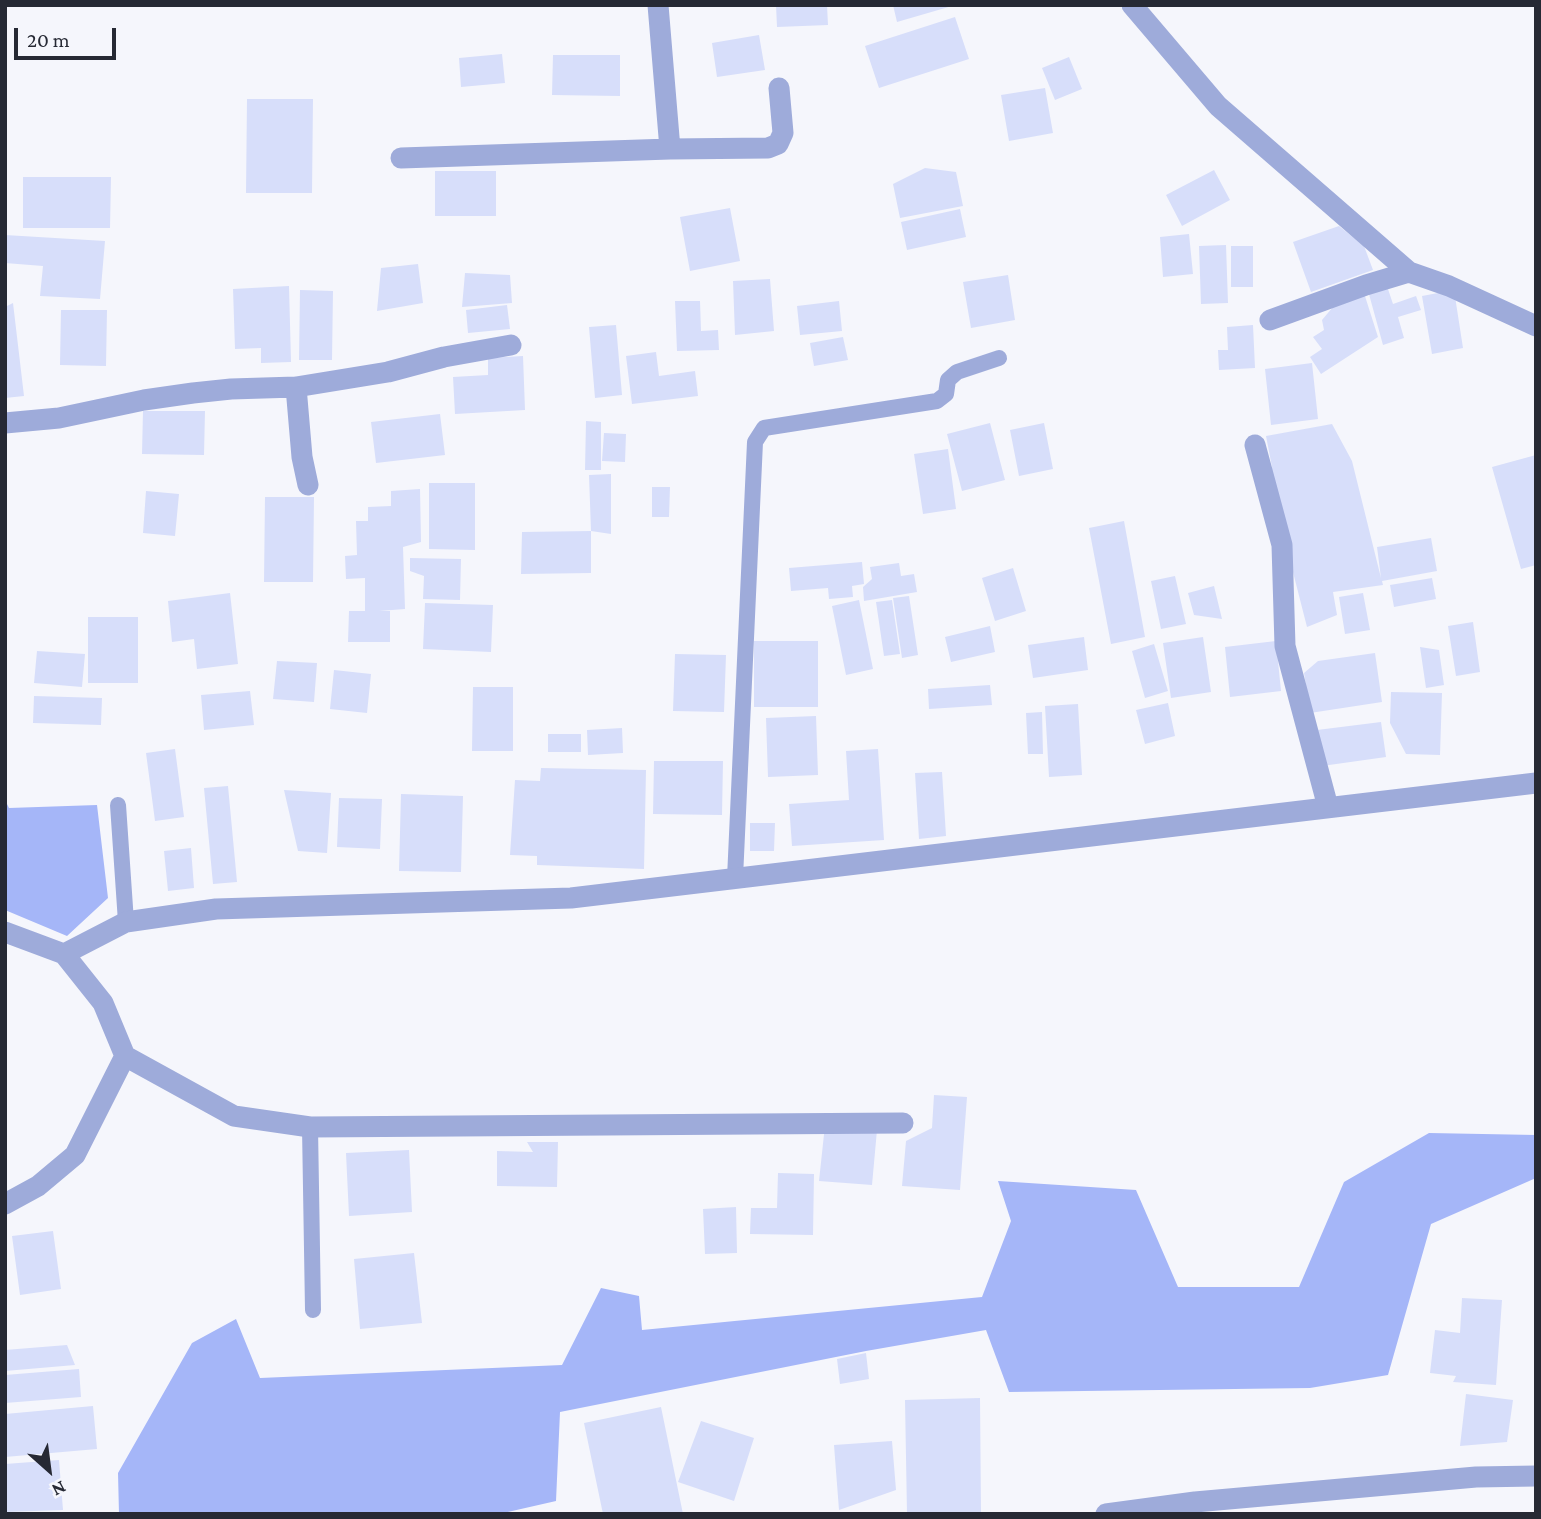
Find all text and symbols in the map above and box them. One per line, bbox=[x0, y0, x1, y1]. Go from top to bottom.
scale bar bbox=[18, 14, 119, 58]
text: 20 m bbox=[27, 28, 70, 52]
north arrow bbox=[14, 1435, 84, 1505]
text: N bbox=[48, 1477, 70, 1501]

